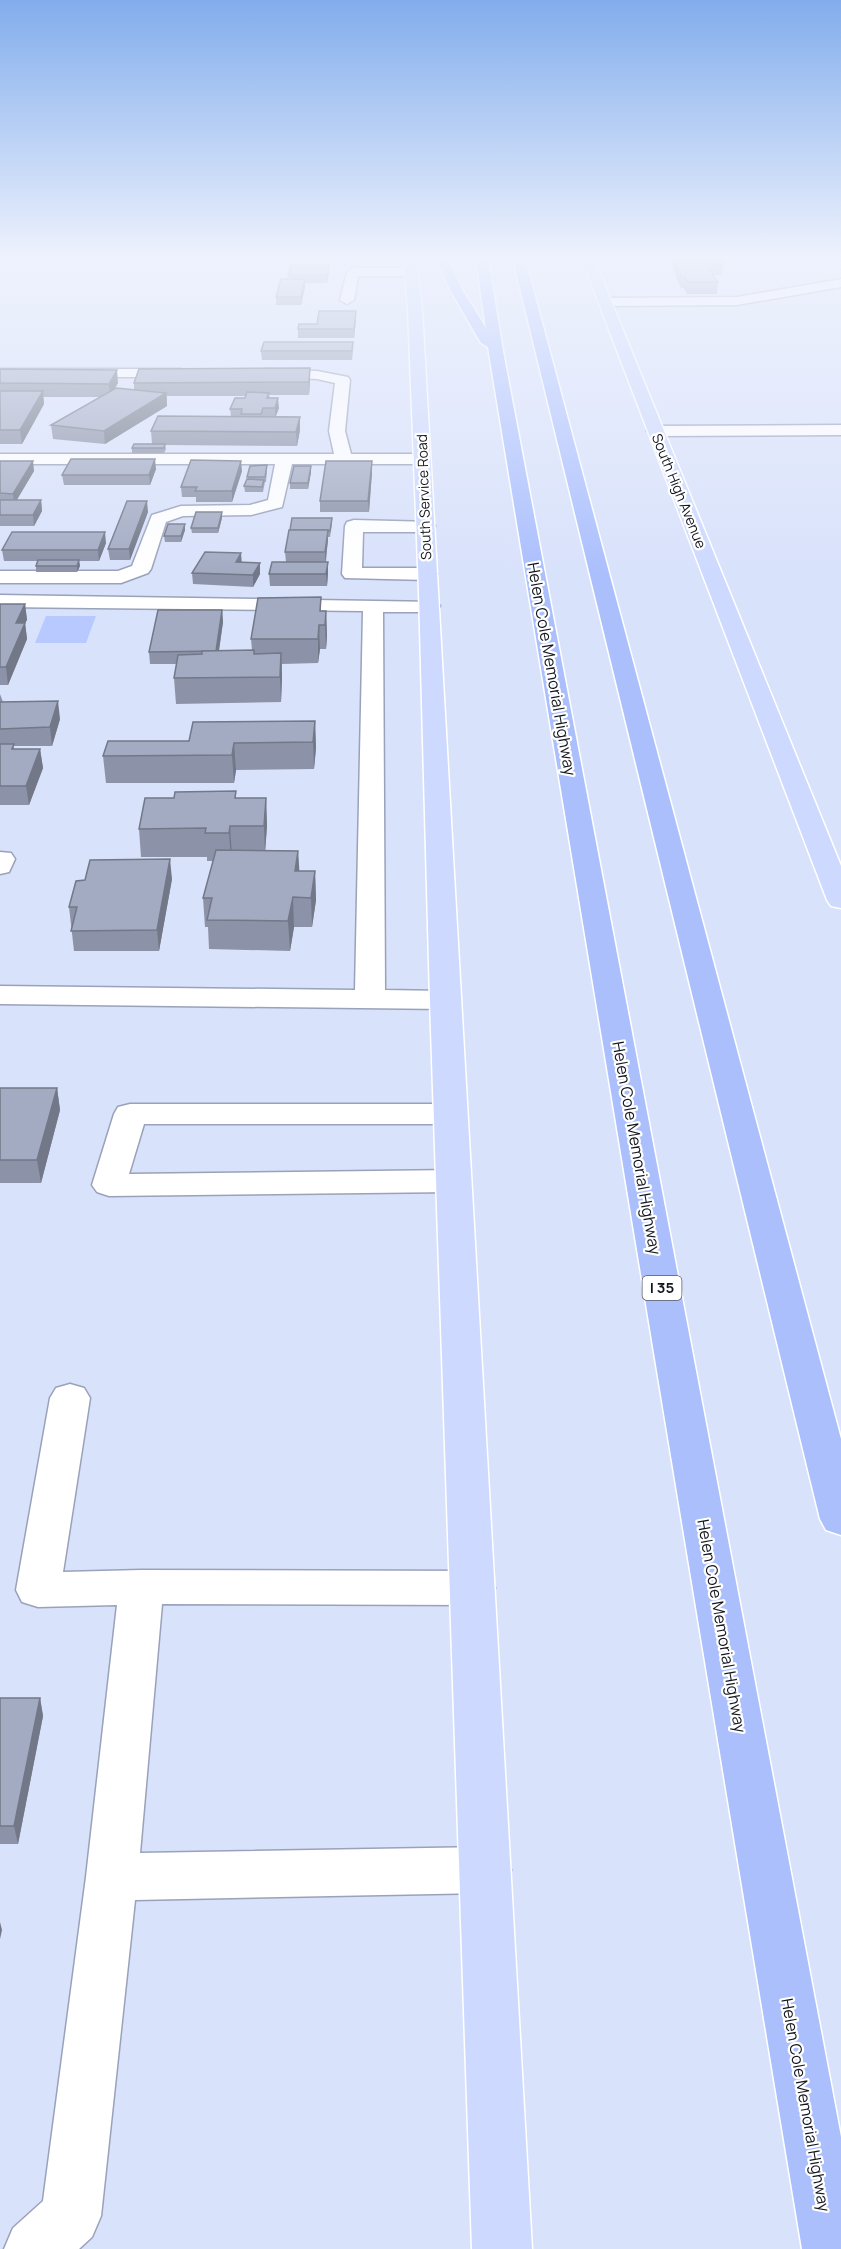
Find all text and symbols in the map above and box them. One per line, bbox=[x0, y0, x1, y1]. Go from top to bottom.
street label: South High Avenue bbox=[648, 431, 711, 551]
street label: South Service Road bbox=[412, 434, 435, 560]
street label: Helen Cole Memorial Highway bbox=[522, 561, 582, 778]
street label: Helen Cole Memorial Highway bbox=[607, 1040, 667, 1257]
road number: I 35 bbox=[642, 1276, 682, 1300]
street label: Helen Cole Memorial Highway bbox=[692, 1518, 752, 1735]
street label: Helen Cole Memorial Highway bbox=[776, 1997, 836, 2214]

